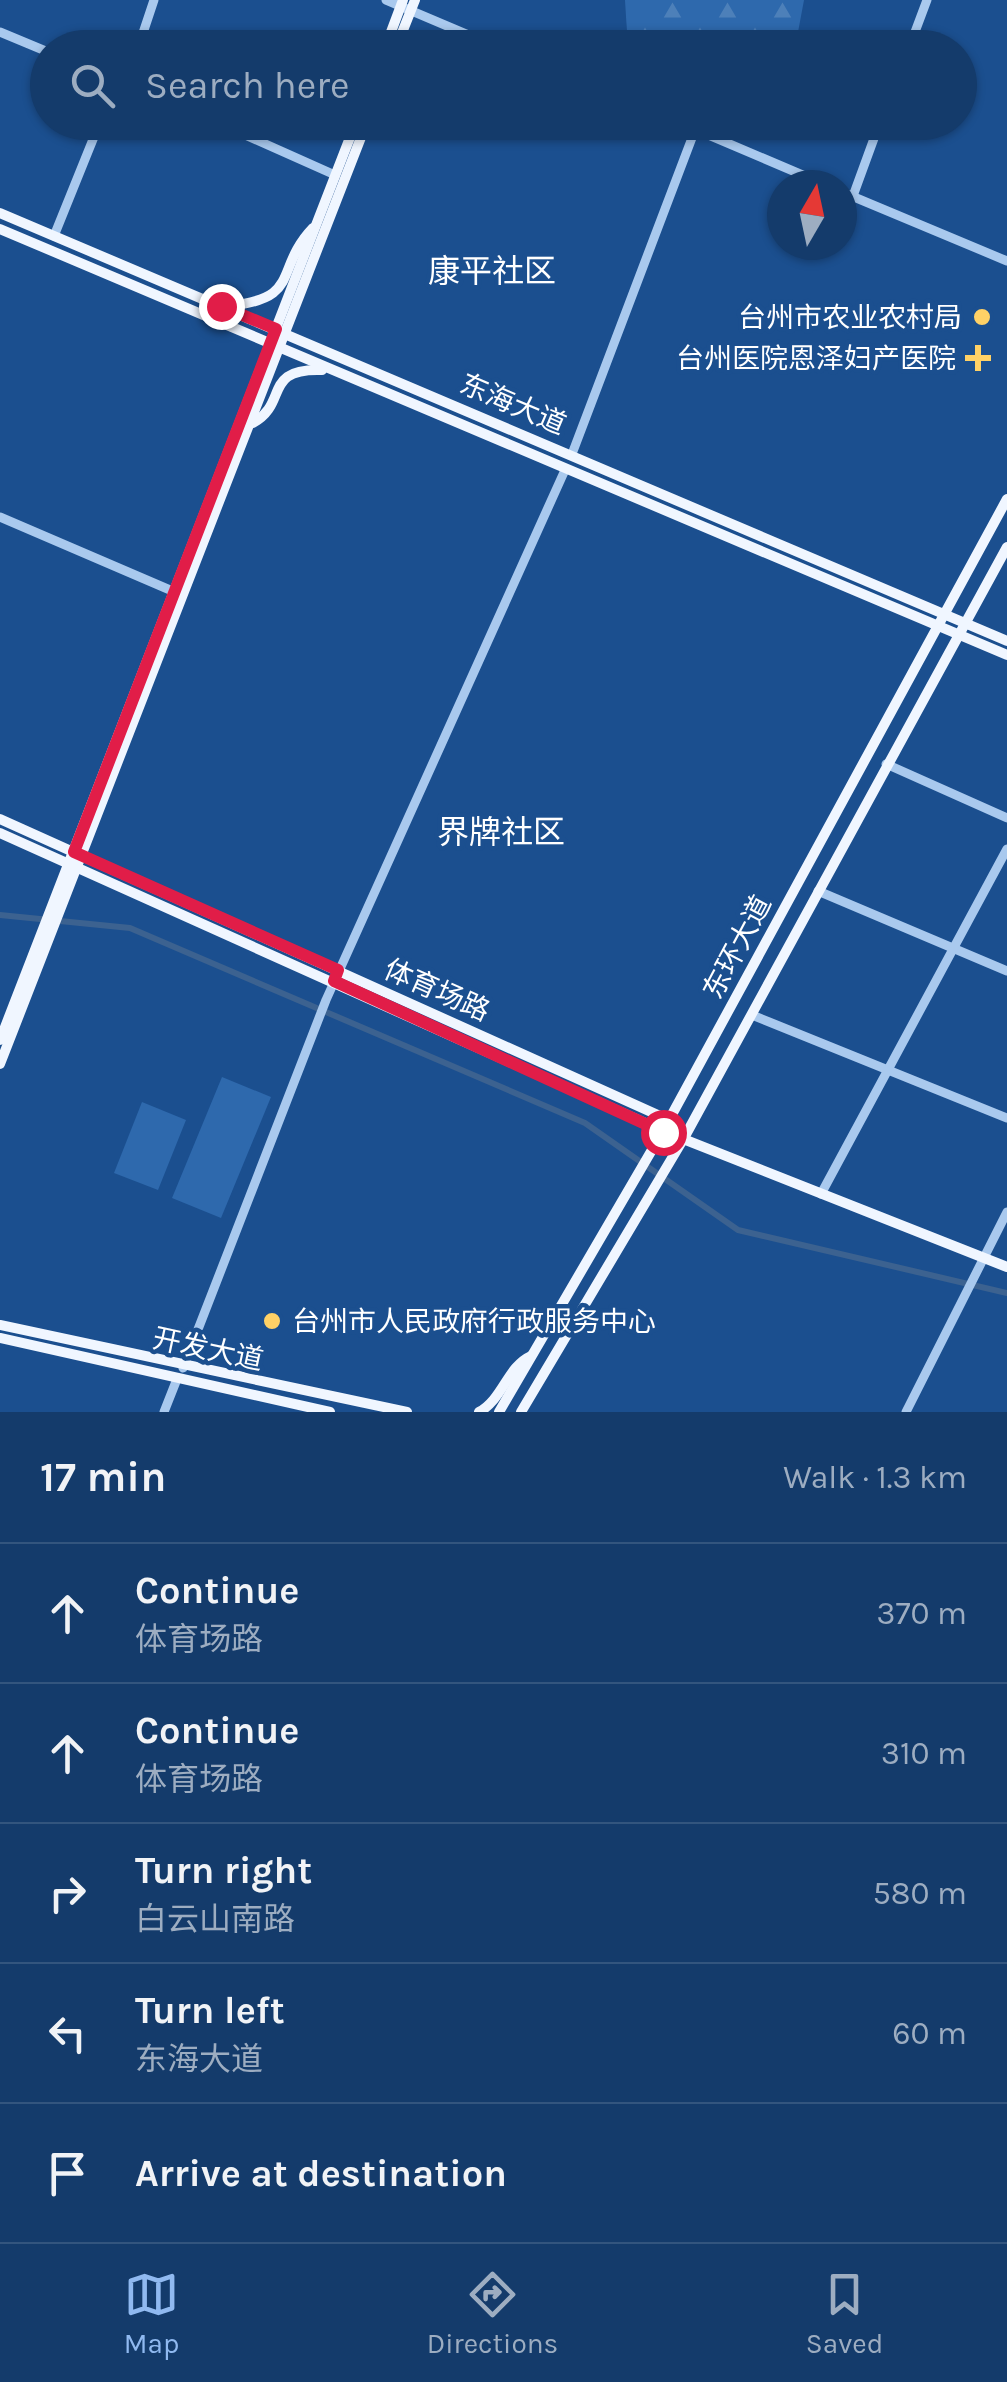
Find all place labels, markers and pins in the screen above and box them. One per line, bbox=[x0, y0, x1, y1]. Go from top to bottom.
place label: 台州市农业农村局 bbox=[738, 301, 962, 334]
marker: 台州市农业农村局 bbox=[971, 306, 993, 328]
place label: 台州医院恩泽妇产医院 bbox=[676, 342, 956, 375]
marker: 台州医院恩泽妇产医院 bbox=[965, 345, 991, 371]
place label: 台州市人民政府行政服务中心 bbox=[292, 1305, 656, 1338]
marker: 台州市人民政府行政服务中心 bbox=[261, 1310, 283, 1332]

